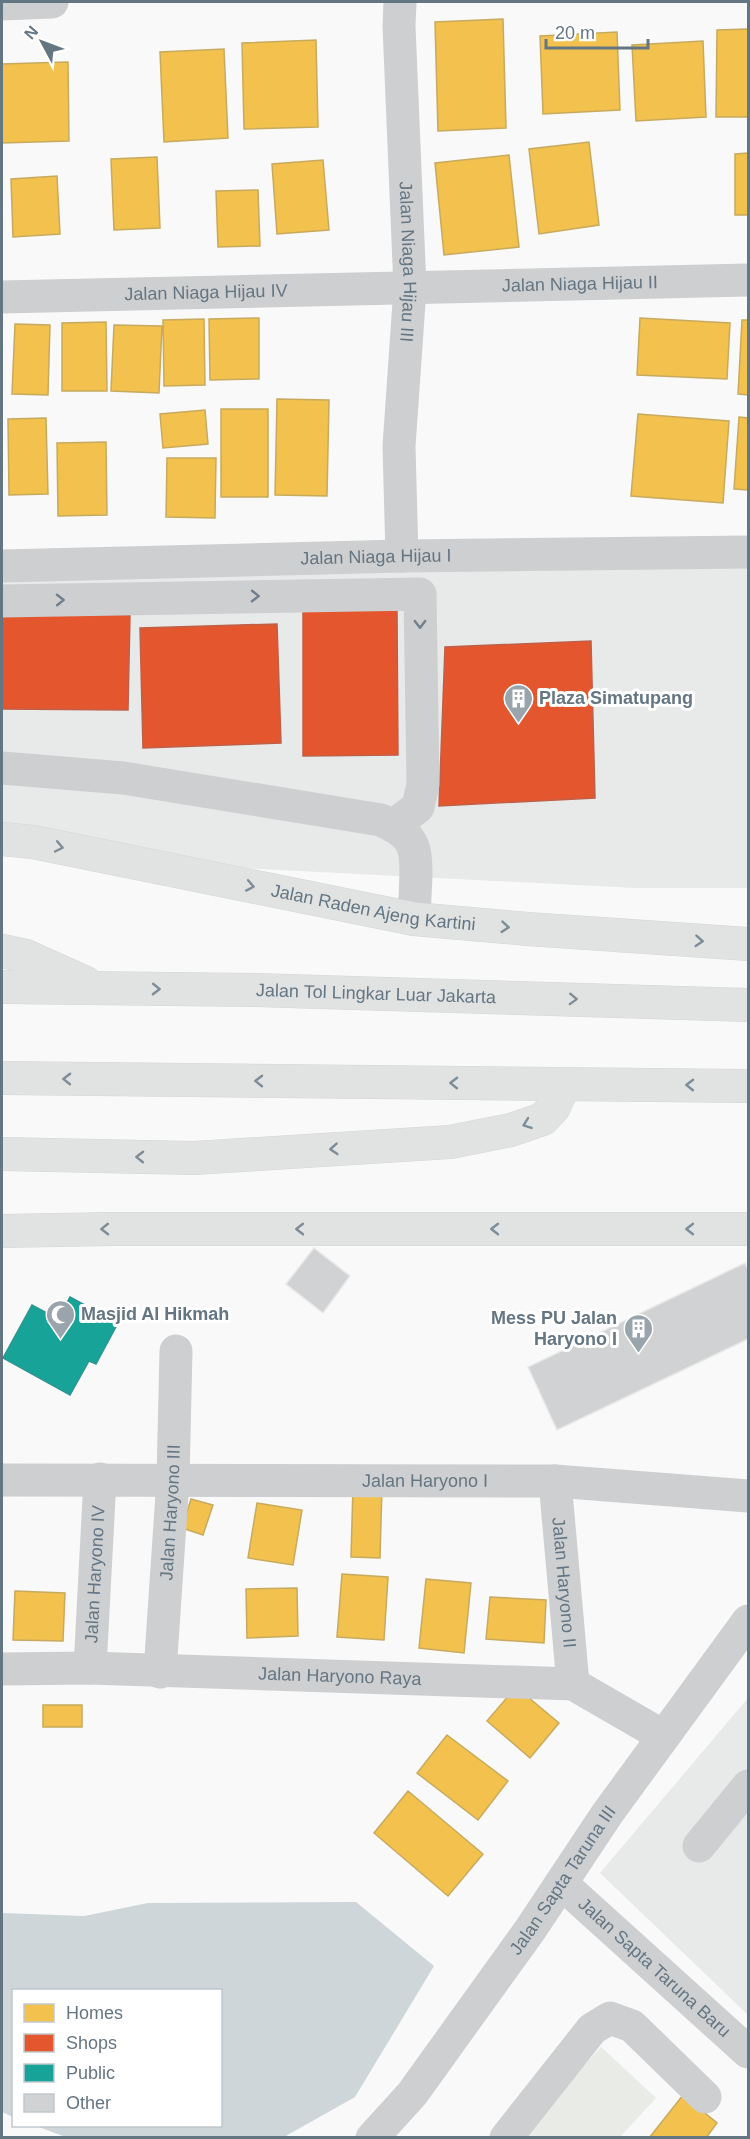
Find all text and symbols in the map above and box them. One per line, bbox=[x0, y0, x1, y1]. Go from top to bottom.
north arrow bbox=[12, 12, 72, 72]
scale bar bbox=[546, 12, 648, 50]
text: N bbox=[21, 23, 41, 42]
text: 20 m bbox=[555, 23, 595, 43]
street label: Jalan Niaga Hijau III bbox=[396, 181, 420, 343]
street label: Jalan Niaga Hijau II bbox=[502, 272, 658, 296]
street label: Jalan Niaga Hijau IV bbox=[124, 280, 288, 304]
street label: Jalan Niaga Hijau I bbox=[300, 545, 452, 569]
one-way arrow bbox=[250, 590, 259, 602]
one-way arrow bbox=[55, 593, 64, 606]
one-way arrow bbox=[414, 620, 427, 629]
building icon: Plaza Simatupang bbox=[502, 682, 534, 724]
place label: Plaza Simatupang bbox=[539, 688, 693, 708]
one-way arrow bbox=[54, 840, 64, 853]
one-way arrow bbox=[245, 879, 255, 892]
street label: Jalan Raden Ajeng Kartini bbox=[269, 880, 476, 934]
one-way arrow bbox=[500, 920, 509, 933]
one-way arrow bbox=[695, 934, 704, 947]
street label: Jalan Tol Lingkar Luar Jakarta bbox=[256, 980, 497, 1007]
one-way arrow bbox=[151, 983, 160, 995]
one-way arrow bbox=[569, 993, 578, 1006]
one-way arrow bbox=[63, 1072, 72, 1085]
one-way arrow bbox=[255, 1075, 264, 1087]
one-way arrow bbox=[450, 1076, 459, 1089]
one-way arrow bbox=[686, 1079, 695, 1091]
one-way arrow bbox=[522, 1117, 533, 1130]
one-way arrow bbox=[330, 1143, 339, 1156]
one-way arrow bbox=[135, 1151, 144, 1163]
one-way arrow bbox=[101, 1223, 110, 1235]
one-way arrow bbox=[296, 1223, 305, 1235]
one-way arrow bbox=[491, 1223, 500, 1235]
one-way arrow bbox=[686, 1223, 695, 1235]
mosque icon: Masjid Al Hikmah bbox=[44, 1298, 76, 1340]
place label: Masjid Al Hikmah bbox=[81, 1304, 229, 1324]
place label: Mess PU Jalan Haryono I bbox=[491, 1308, 617, 1349]
building icon: Mess PU Jalan Haryono I bbox=[622, 1312, 654, 1354]
street label: Jalan Haryono III bbox=[156, 1444, 184, 1581]
street label: Jalan Haryono I bbox=[362, 1471, 488, 1491]
street label: Jalan Haryono IV bbox=[81, 1505, 109, 1644]
street label: Jalan Haryono II bbox=[548, 1516, 580, 1649]
street label: Jalan Haryono Raya bbox=[258, 1664, 423, 1689]
street label: Jalan Sapta Taruna III bbox=[506, 1802, 620, 1959]
street label: Jalan Sapta Taruna Baru bbox=[574, 1894, 735, 2041]
legend bbox=[12, 1989, 222, 2127]
text: Homes bbox=[66, 2003, 123, 2023]
text: Shops bbox=[66, 2033, 117, 2053]
text: Public bbox=[66, 2063, 115, 2083]
text: Other bbox=[66, 2093, 111, 2113]

